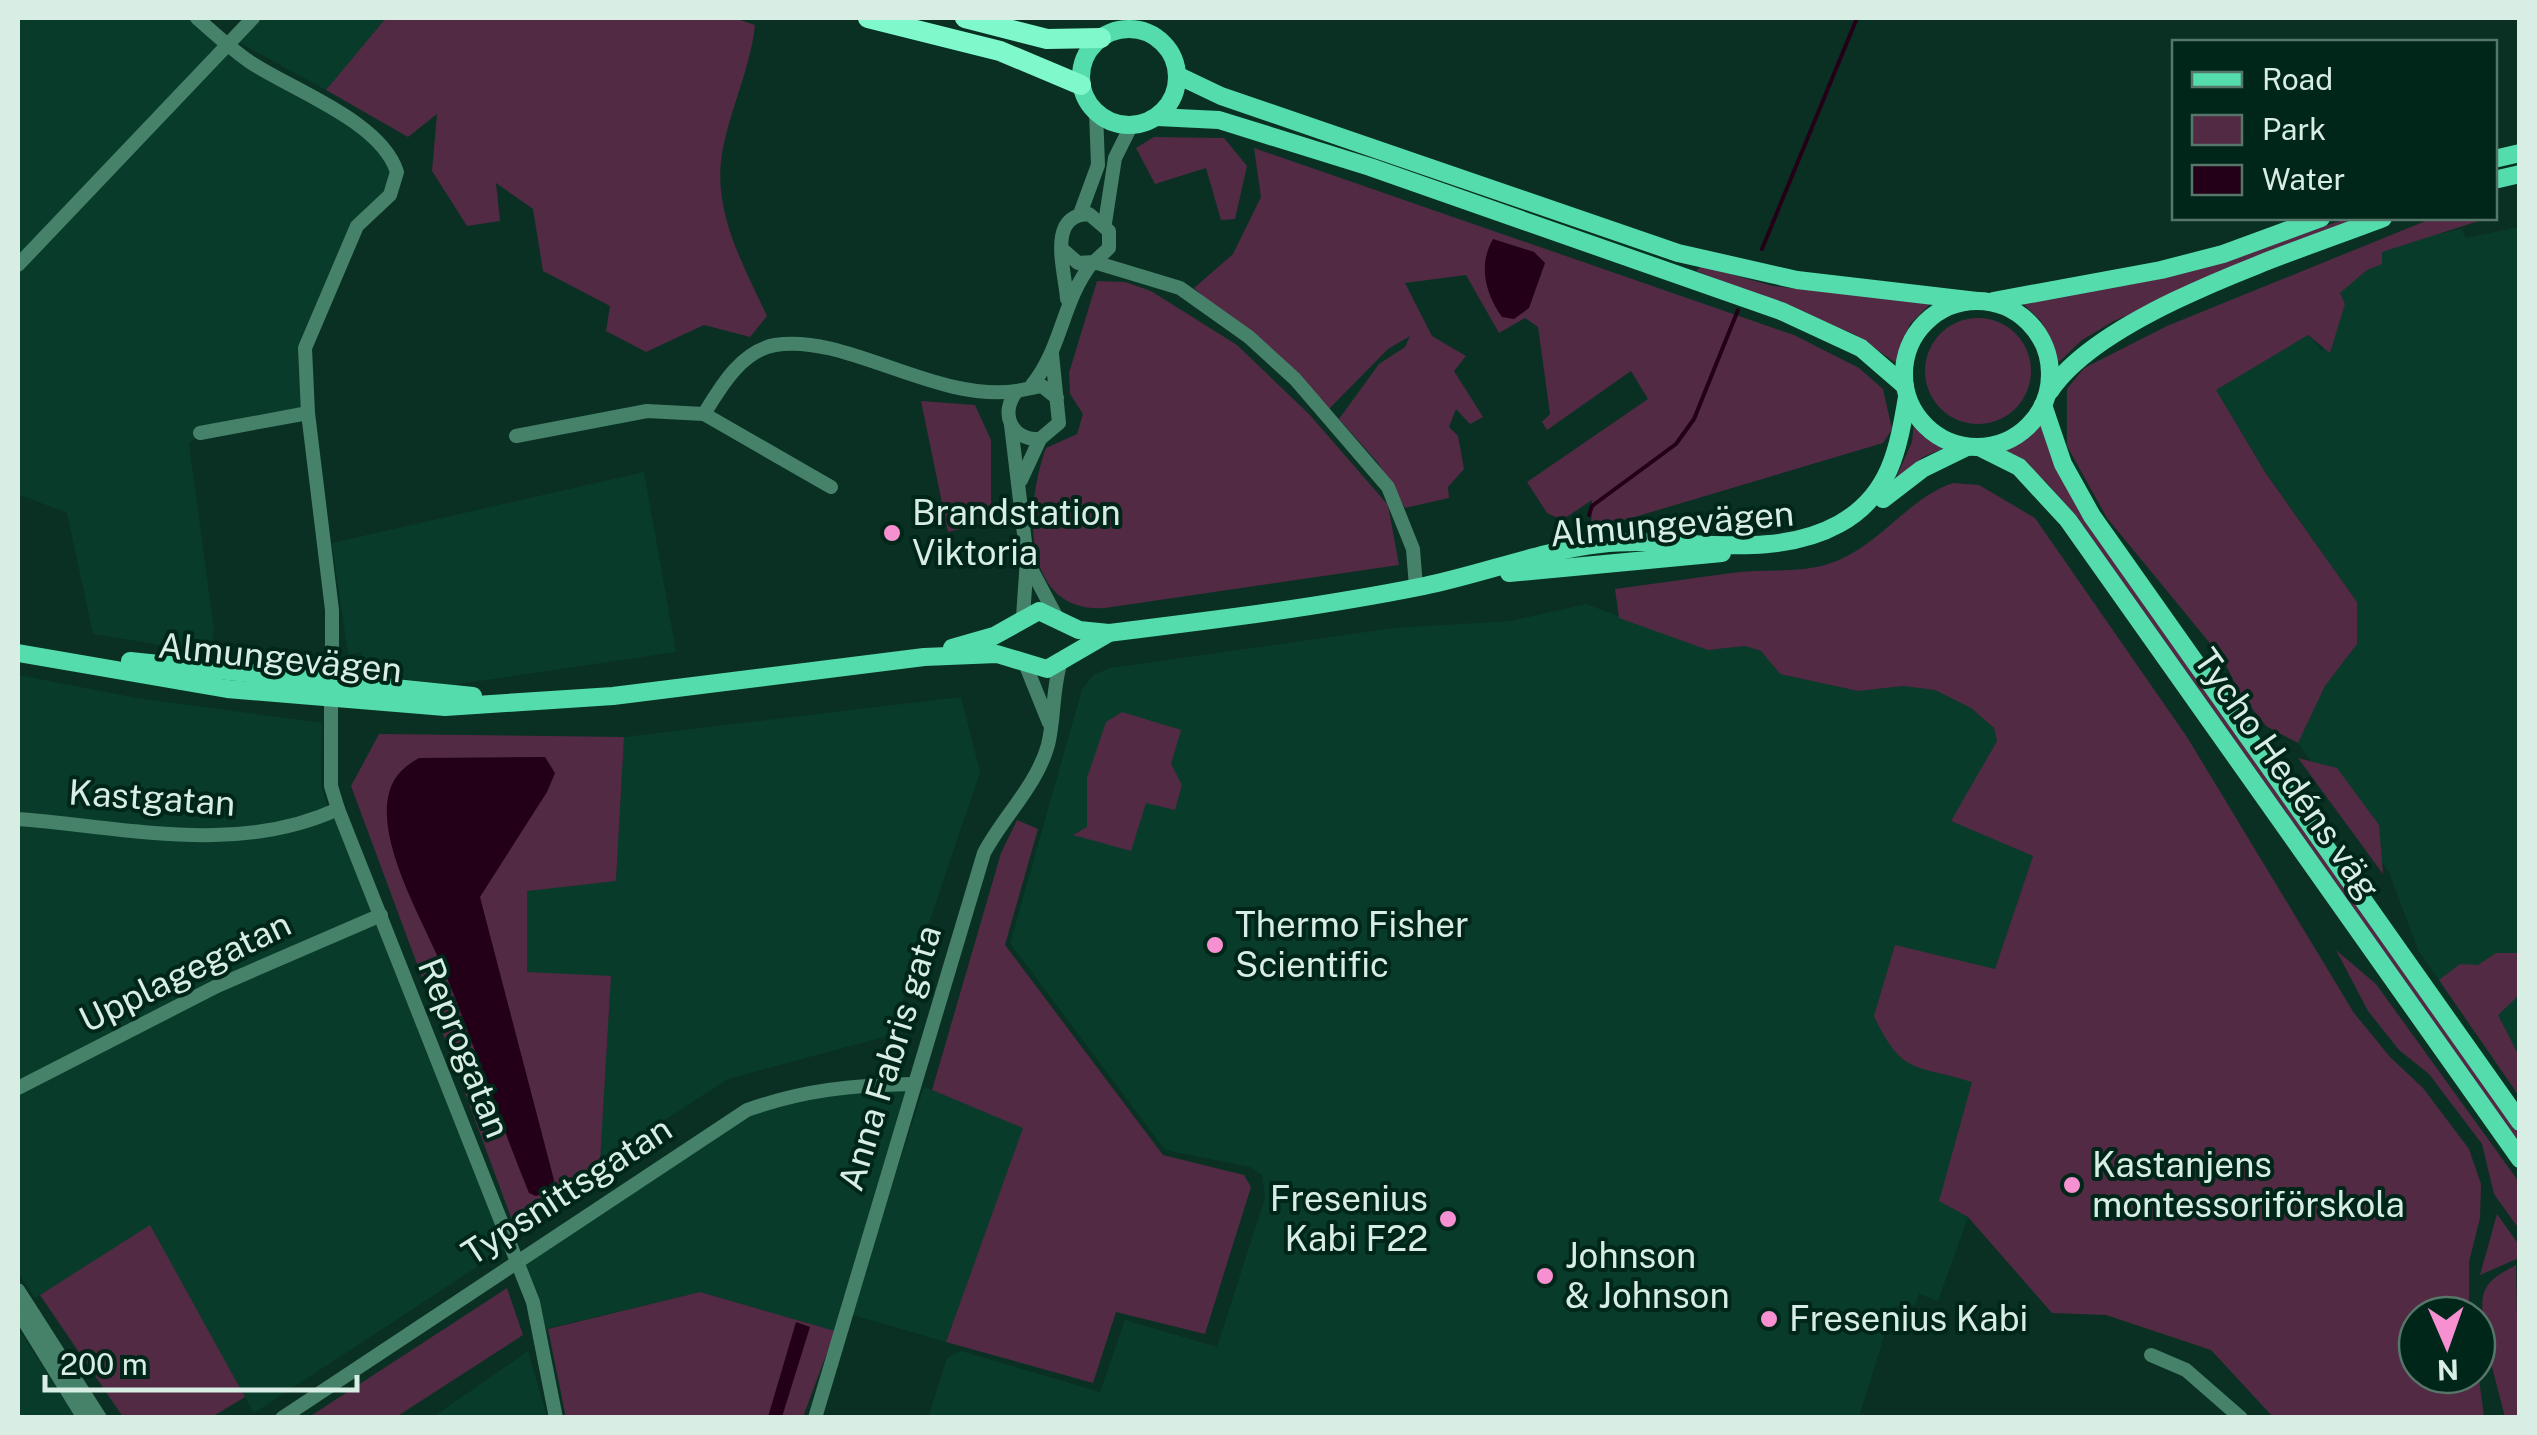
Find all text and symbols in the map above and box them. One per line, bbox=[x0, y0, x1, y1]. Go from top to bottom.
legend bbox=[2172, 40, 2497, 220]
text: Road bbox=[2262, 61, 2333, 97]
text: Park bbox=[2262, 111, 2326, 147]
text: Water bbox=[2262, 161, 2345, 197]
place label: Brandstation Viktoria bbox=[912, 492, 1121, 573]
street label: Almungevägen bbox=[1548, 492, 1796, 555]
marker: Brandstation Viktoria bbox=[881, 522, 903, 544]
street label: Almungevägen bbox=[156, 624, 404, 691]
street label: Tycho Hedéns väg bbox=[2186, 641, 2389, 907]
street label: Kastgatan bbox=[67, 771, 237, 824]
street label: Upplagegatan bbox=[73, 903, 297, 1040]
place label: Thermo Fisher Scientific bbox=[1235, 904, 1469, 985]
street label: Anna Fabris gata bbox=[830, 920, 949, 1195]
marker: Thermo Fisher Scientific bbox=[1204, 934, 1226, 956]
street label: Reprogatan bbox=[410, 952, 519, 1143]
street label: Typsnittsgatan bbox=[454, 1108, 679, 1273]
place label: Kastanjens montessoriförskola bbox=[2092, 1144, 2405, 1225]
marker: Kastanjens montessoriförskola bbox=[2061, 1174, 2083, 1196]
place label: Fresenius Kabi F22 bbox=[1270, 1178, 1428, 1259]
marker: Fresenius Kabi F22 bbox=[1437, 1208, 1459, 1230]
place label: Johnson & Johnson bbox=[1565, 1235, 1730, 1316]
marker: Johnson & Johnson bbox=[1534, 1265, 1556, 1287]
north arrow bbox=[2397, 1295, 2497, 1395]
place label: Fresenius Kabi bbox=[1789, 1298, 2028, 1339]
marker: Fresenius Kabi bbox=[1758, 1308, 1780, 1330]
scale bar bbox=[45, 1330, 358, 1392]
text: 200 m bbox=[60, 1346, 148, 1382]
text: N bbox=[2436, 1354, 2459, 1387]

